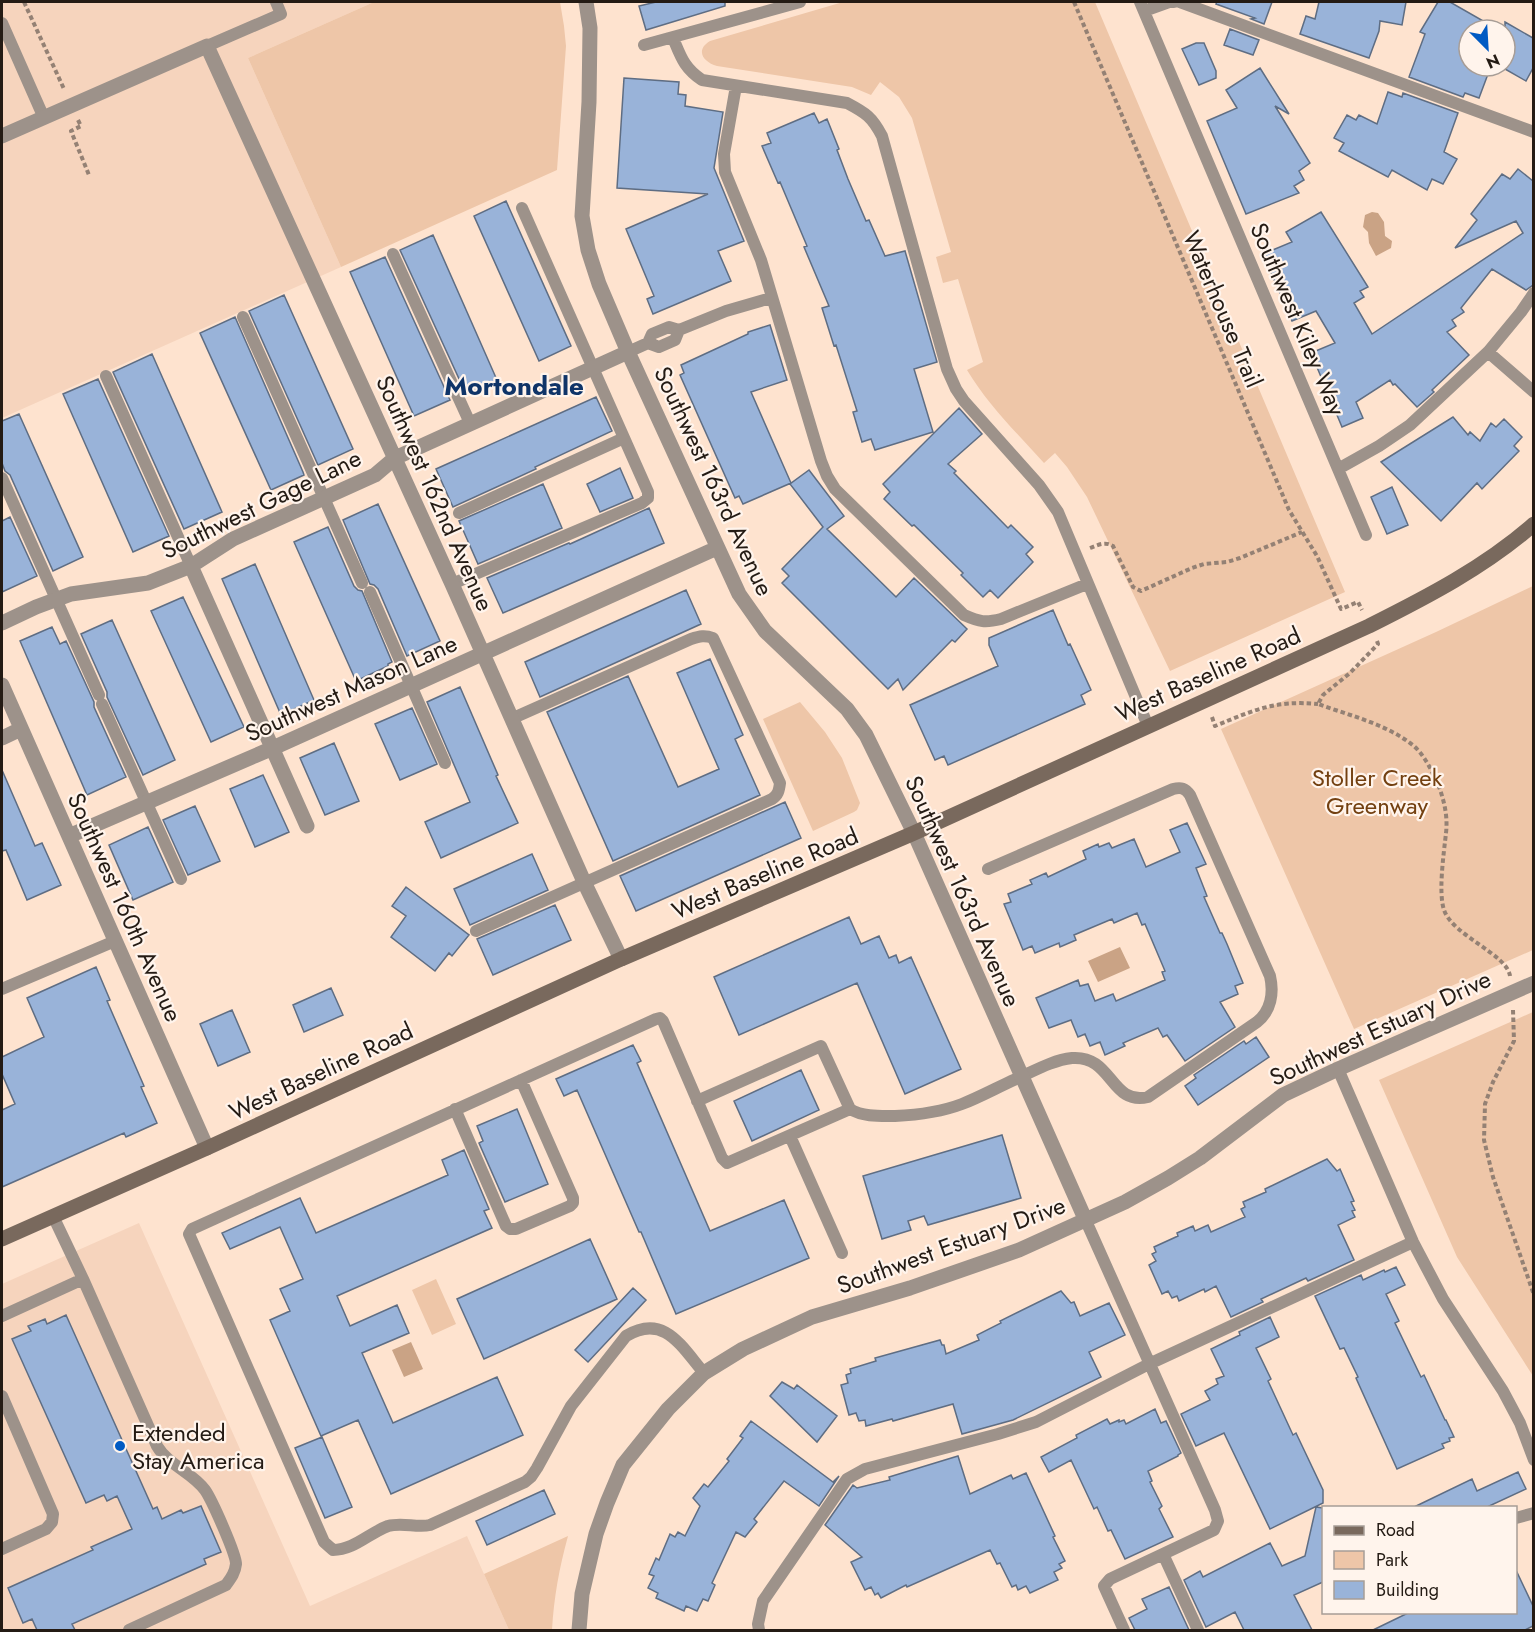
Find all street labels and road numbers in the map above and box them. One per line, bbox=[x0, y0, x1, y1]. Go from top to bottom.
street label: Southwest Kiley Way bbox=[1242, 217, 1355, 421]
street label: Waterhouse Trail bbox=[1174, 225, 1272, 393]
street label: Southwest 163rd Avenue bbox=[645, 360, 783, 602]
street label: Southwest 162nd Avenue bbox=[367, 370, 503, 616]
street label: Southwest Gage Lane bbox=[155, 440, 367, 568]
street label: West Baseline Road bbox=[1110, 617, 1306, 731]
street label: Southwest Mason Lane bbox=[239, 625, 463, 751]
street label: Southwest 163rd Avenue bbox=[896, 770, 1030, 1012]
street label: Southwest 160th Avenue bbox=[59, 787, 191, 1027]
street label: West Baseline Road bbox=[666, 818, 864, 928]
street label: Southwest Estuary Drive bbox=[1263, 961, 1497, 1095]
street label: West Baseline Road bbox=[223, 1013, 419, 1129]
street label: Southwest Estuary Drive bbox=[832, 1187, 1070, 1303]

